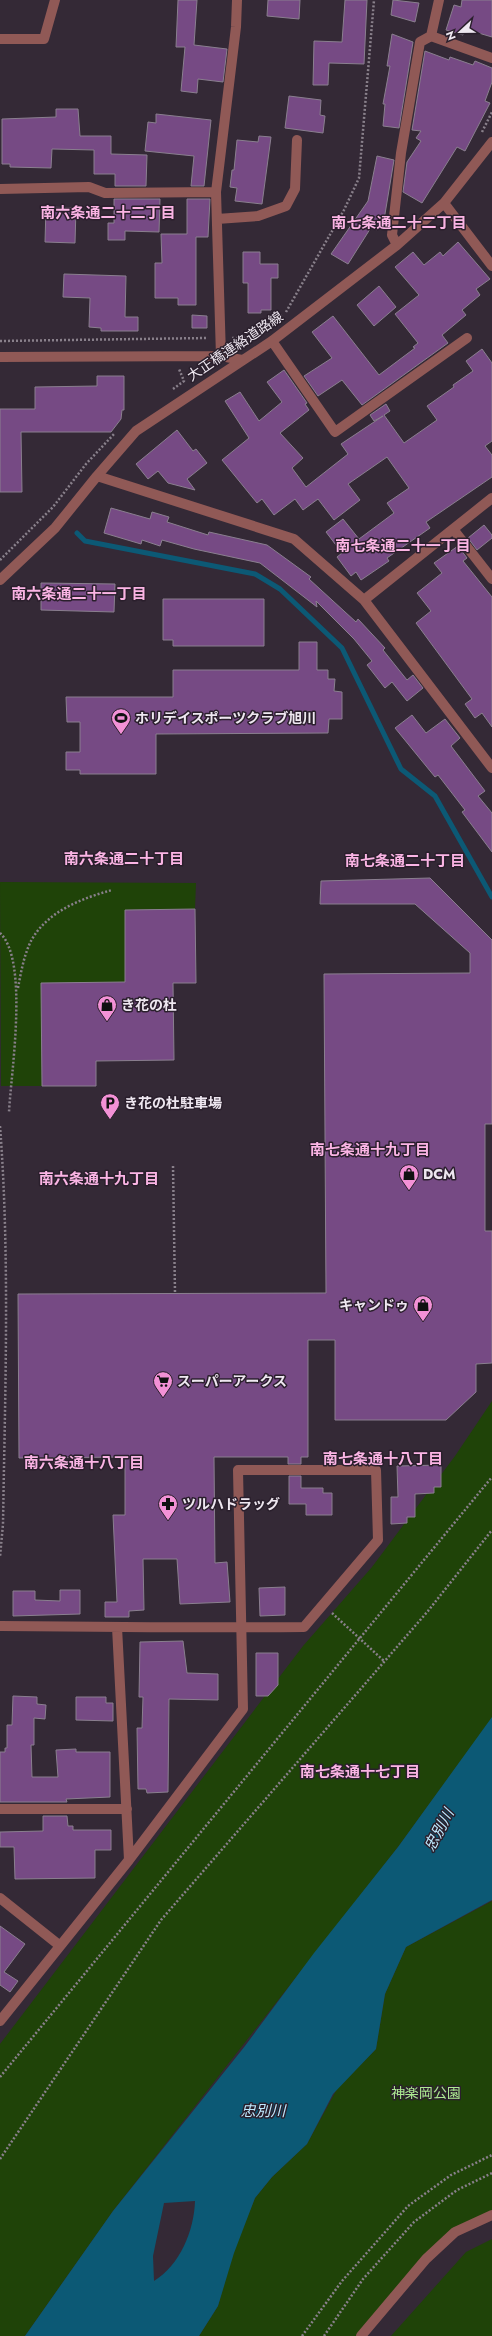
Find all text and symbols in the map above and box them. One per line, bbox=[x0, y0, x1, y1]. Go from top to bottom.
north arrow bbox=[440, 12, 480, 52]
text: N bbox=[442, 29, 460, 43]
district label: 南六条通二十二丁目 bbox=[40, 202, 176, 224]
district label: 南七条通二十二丁目 bbox=[331, 212, 467, 234]
street label: 大正橋連絡道路線 bbox=[183, 306, 287, 386]
district label: 南七条通二十一丁目 bbox=[335, 535, 471, 557]
district label: 南六条通二十一丁目 bbox=[11, 583, 147, 605]
sports icon: ホリデイスポーツクラブ旭川 bbox=[110, 707, 132, 735]
place label: ホリデイスポーツクラブ旭川 bbox=[135, 708, 316, 728]
district label: 南六条通二十丁目 bbox=[64, 848, 184, 870]
district label: 南七条通二十丁目 bbox=[345, 850, 465, 872]
shop icon: き花の杜 bbox=[96, 994, 118, 1022]
place label: き花の杜 bbox=[121, 995, 177, 1015]
parking icon: き花の杜駐車場 bbox=[99, 1092, 121, 1120]
place label: き花の杜駐車場 bbox=[124, 1093, 222, 1113]
district label: 南七条通十九丁目 bbox=[310, 1139, 430, 1161]
shop icon: DCM bbox=[398, 1163, 420, 1191]
place label: DCM bbox=[423, 1164, 456, 1184]
district label: 南六条通十九丁目 bbox=[39, 1168, 159, 1190]
shop icon: キャンドゥ bbox=[412, 1294, 434, 1322]
place label: キャンドゥ bbox=[339, 1295, 409, 1315]
supermarket icon: スーパーアークス bbox=[152, 1370, 174, 1398]
place label: スーパーアークス bbox=[177, 1371, 287, 1391]
district label: 南七条通十八丁目 bbox=[323, 1448, 443, 1470]
district label: 南六条通十八丁目 bbox=[24, 1452, 144, 1474]
pharmacy icon: ツルハドラッグ bbox=[157, 1493, 179, 1521]
place label: ツルハドラッグ bbox=[182, 1494, 280, 1514]
district label: 南七条通十七丁目 bbox=[300, 1761, 420, 1783]
water label: 忠別川 bbox=[419, 1803, 460, 1855]
park label: 神楽岡公園 bbox=[391, 2083, 461, 2103]
water label: 忠別川 bbox=[240, 2100, 287, 2122]

